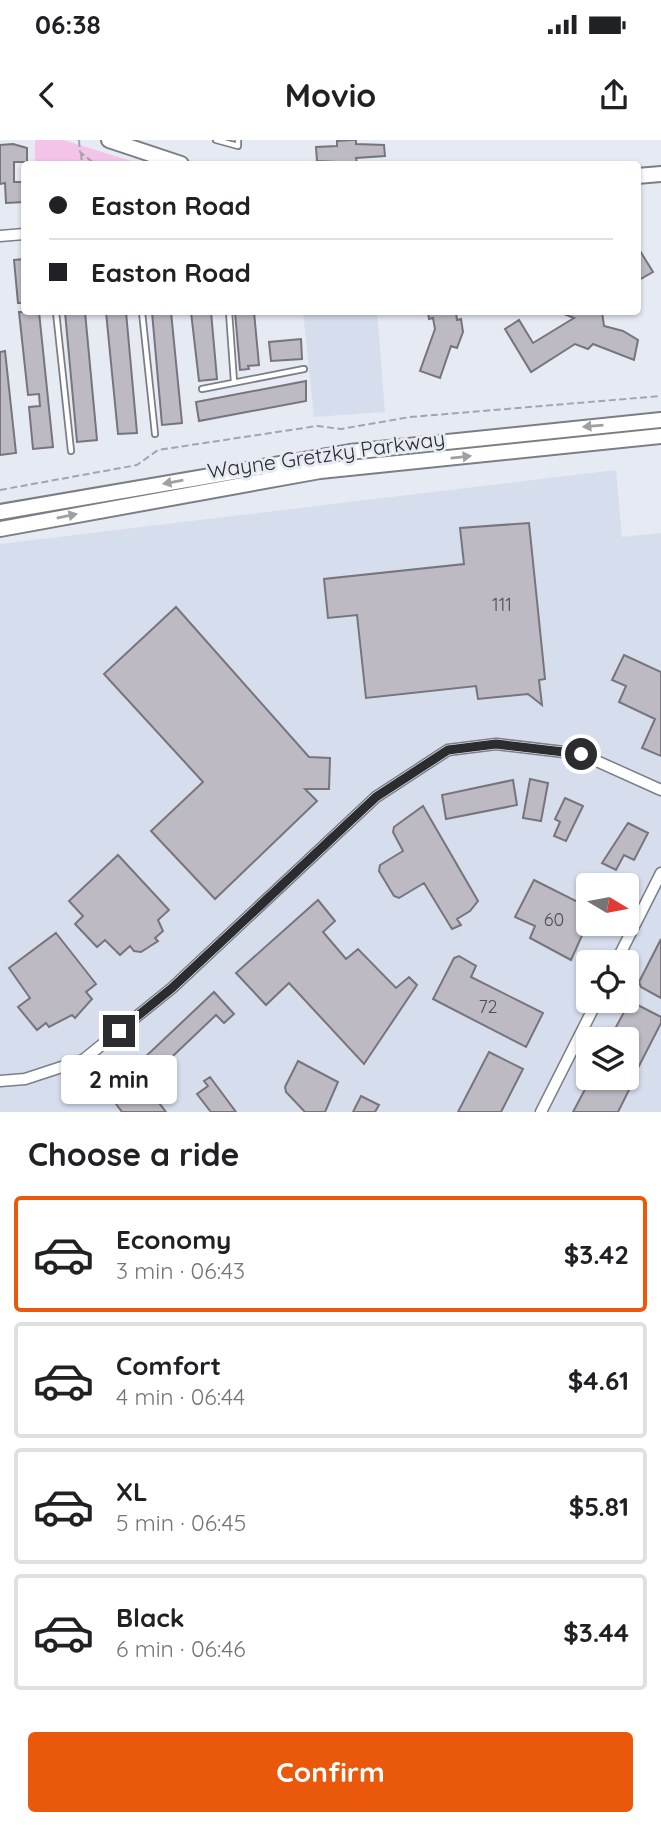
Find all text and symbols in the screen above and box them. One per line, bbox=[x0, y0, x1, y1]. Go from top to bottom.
text: 06:38 bbox=[35, 8, 101, 41]
text: Movio bbox=[285, 75, 376, 115]
icon: back bbox=[28, 76, 66, 114]
icon: share bbox=[595, 76, 633, 114]
text: Easton Road bbox=[91, 189, 251, 222]
text: Easton Road bbox=[91, 256, 251, 289]
one-way arrow bbox=[582, 421, 604, 432]
street label: Wayne Gretzky Parkway bbox=[206, 424, 446, 484]
one-way arrow bbox=[450, 451, 472, 462]
one-way arrow bbox=[162, 477, 184, 488]
one-way arrow bbox=[56, 511, 78, 522]
house number: 111 bbox=[492, 593, 512, 616]
route start bbox=[565, 738, 597, 770]
north arrow bbox=[576, 873, 639, 936]
map controls bbox=[576, 873, 639, 1090]
house number: 60 bbox=[544, 908, 564, 931]
button: locate bbox=[576, 950, 639, 1013]
house number: 72 bbox=[478, 995, 498, 1018]
route end bbox=[103, 1015, 135, 1047]
button: layers bbox=[576, 1027, 639, 1090]
callout: 2 min bbox=[61, 1056, 177, 1104]
text: 2 min bbox=[89, 1065, 149, 1094]
text: Choose a ride bbox=[28, 1134, 240, 1174]
icon: car bbox=[32, 1223, 95, 1286]
text: Economy bbox=[116, 1223, 231, 1256]
text: $3.42 bbox=[564, 1238, 629, 1271]
text: 3 min · 06:43 bbox=[116, 1256, 245, 1285]
icon: car bbox=[32, 1349, 95, 1412]
text: Comfort bbox=[116, 1349, 221, 1382]
text: $4.61 bbox=[568, 1364, 629, 1397]
text: 4 min · 06:44 bbox=[116, 1382, 245, 1411]
icon: car bbox=[32, 1475, 95, 1538]
text: XL bbox=[116, 1475, 148, 1508]
text: $5.81 bbox=[569, 1490, 629, 1523]
text: 5 min · 06:45 bbox=[116, 1508, 246, 1537]
icon: car bbox=[32, 1601, 95, 1664]
text: Black bbox=[116, 1601, 185, 1634]
text: $3.44 bbox=[563, 1616, 629, 1649]
text: 6 min · 06:46 bbox=[116, 1634, 246, 1663]
button: Confirm bbox=[28, 1732, 633, 1812]

